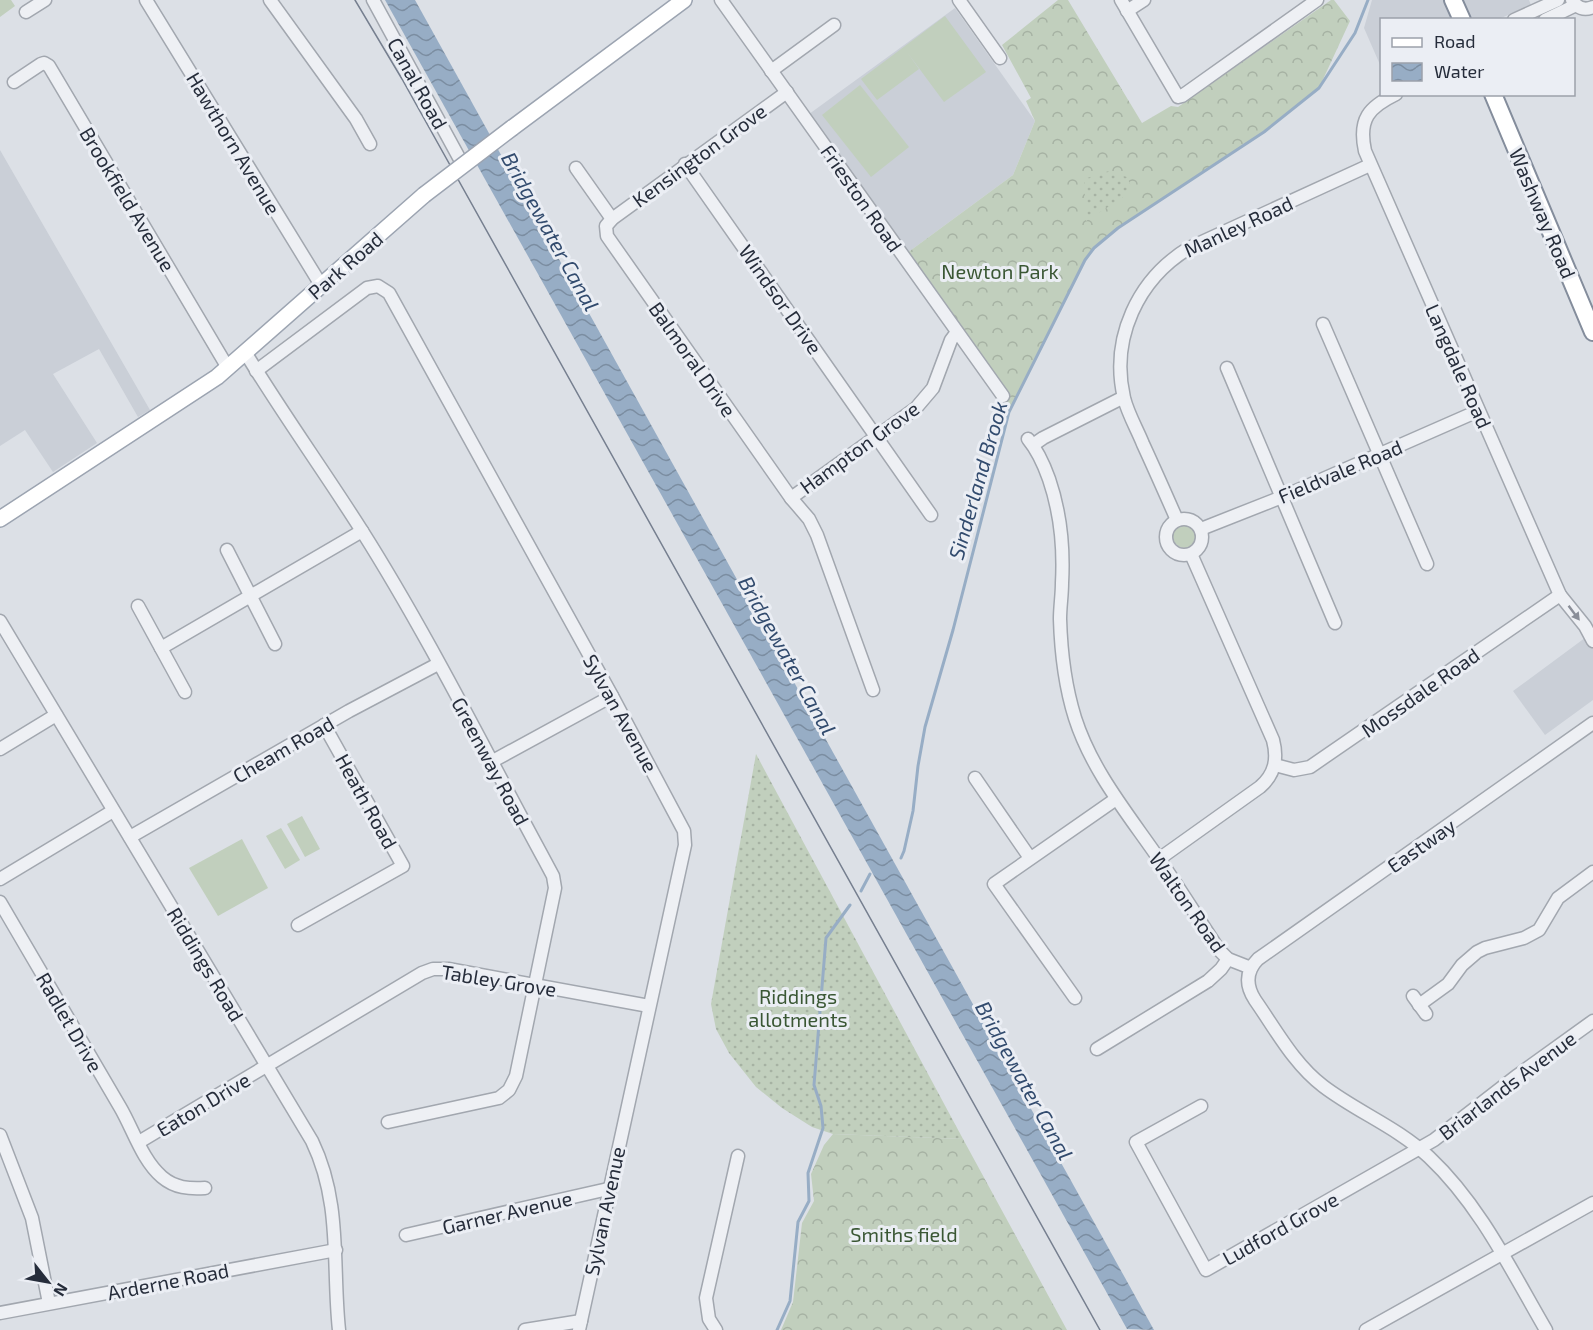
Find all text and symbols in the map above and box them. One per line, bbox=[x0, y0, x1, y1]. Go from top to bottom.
legend bbox=[1380, 18, 1575, 96]
text: Road bbox=[1434, 30, 1475, 52]
street label: Canal Road bbox=[383, 33, 453, 133]
text: Water bbox=[1434, 60, 1484, 82]
street label: Hawthorn Avenue bbox=[182, 67, 286, 219]
street label: Kensington Grove bbox=[627, 98, 771, 212]
street label: Brookfield Avenue bbox=[75, 122, 181, 276]
street label: Frieston Road bbox=[816, 140, 908, 256]
street label: Washway Road bbox=[1505, 144, 1581, 282]
water label: Bridgewater Canal bbox=[497, 147, 605, 315]
street label: Manley Road bbox=[1180, 190, 1296, 262]
street label: Park Road bbox=[303, 226, 387, 304]
street label: Windsor Drive bbox=[734, 240, 828, 358]
park label: Newton Park bbox=[941, 259, 1059, 283]
street label: Balmoral Drive bbox=[645, 297, 741, 421]
street label: Langdale Road bbox=[1421, 300, 1497, 432]
street label: Hampton Grove bbox=[795, 396, 923, 498]
water label: Sinderland Brook bbox=[942, 398, 1012, 562]
street label: Fieldvale Road bbox=[1274, 434, 1406, 508]
water label: Bridgewater Canal bbox=[734, 571, 842, 739]
one-way arrow bbox=[1568, 605, 1580, 620]
street label: Mossdale Road bbox=[1356, 642, 1484, 742]
street label: Sylvan Avenue bbox=[579, 650, 663, 776]
street label: Greenway Road bbox=[447, 693, 535, 829]
street label: Cheam Road bbox=[228, 710, 338, 788]
street label: Heath Road bbox=[331, 749, 403, 853]
street label: Eastway bbox=[1382, 813, 1460, 877]
street label: Walton Road bbox=[1145, 847, 1231, 957]
street label: Riddings Road bbox=[163, 903, 249, 1025]
street label: Tabley Grove bbox=[440, 959, 558, 1001]
street label: Radlet Drive bbox=[32, 968, 108, 1076]
park label: Riddings allotments bbox=[748, 984, 848, 1031]
water label: Bridgewater Canal bbox=[971, 996, 1079, 1164]
street label: Briarlands Avenue bbox=[1434, 1026, 1580, 1144]
street label: Eaton Drive bbox=[152, 1067, 254, 1141]
street label: Sylvan Avenue bbox=[579, 1144, 629, 1278]
street label: Garner Avenue bbox=[440, 1185, 574, 1239]
street label: Ludford Grove bbox=[1218, 1186, 1342, 1270]
park label: Smiths field bbox=[850, 1222, 958, 1246]
north arrow bbox=[18, 1252, 78, 1312]
street label: Arderne Road bbox=[105, 1257, 231, 1305]
text: N bbox=[50, 1280, 72, 1300]

